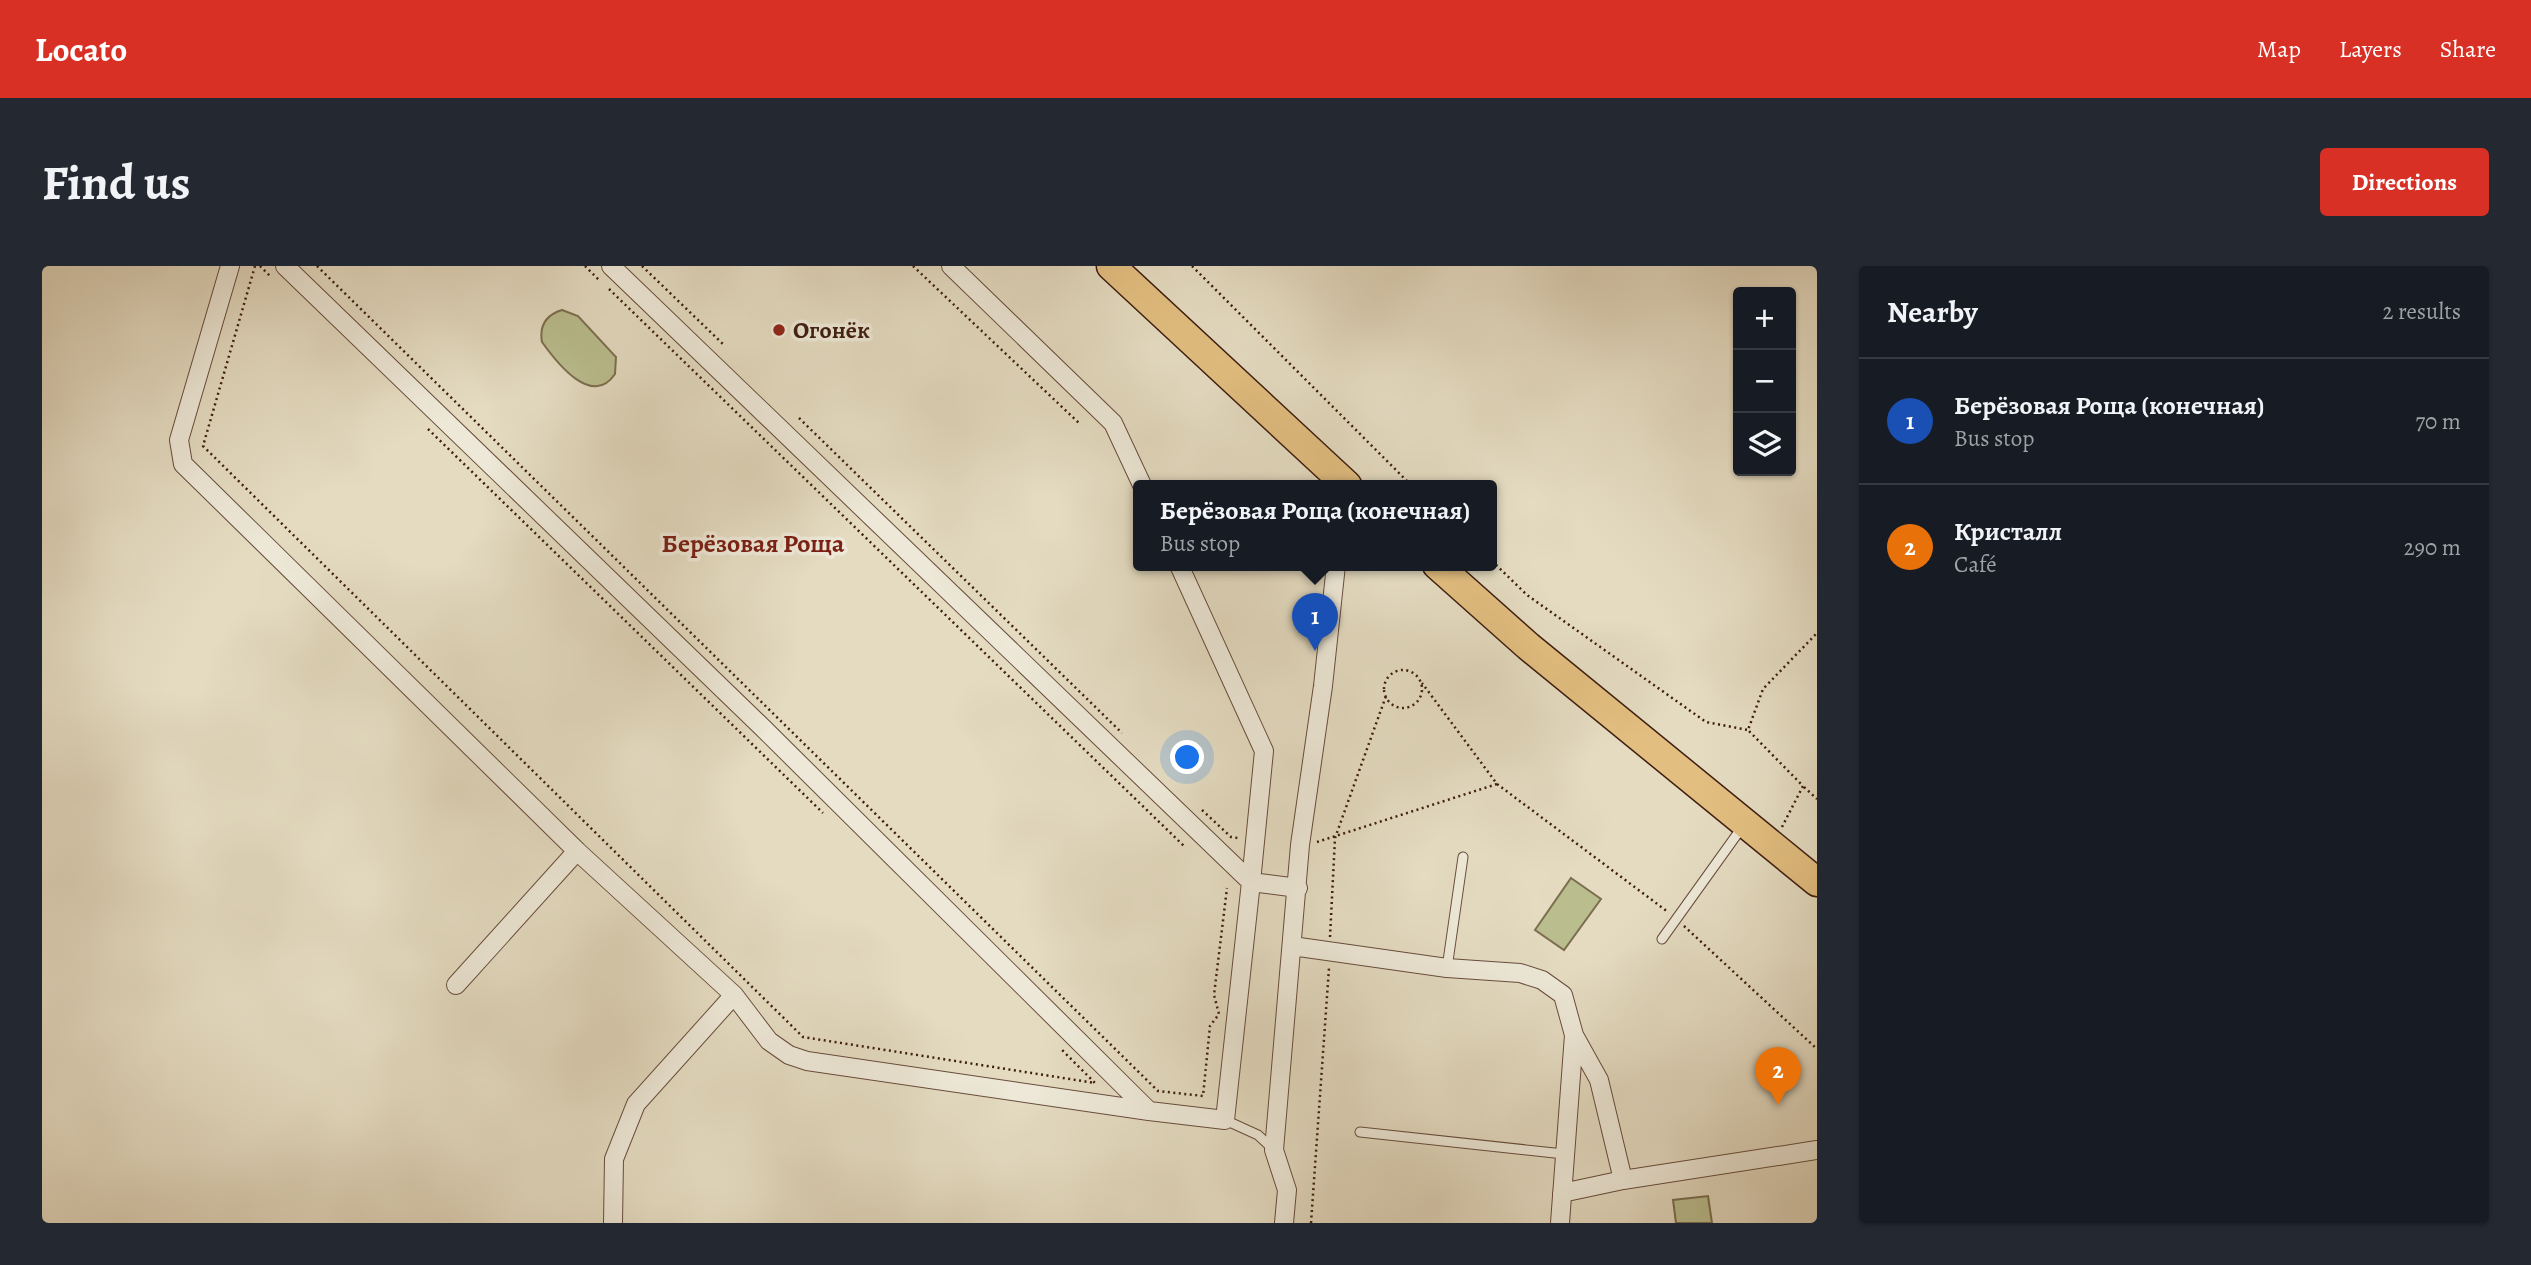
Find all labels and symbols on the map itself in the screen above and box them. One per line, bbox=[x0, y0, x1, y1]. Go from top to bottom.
place label: Огонёк bbox=[793, 314, 870, 346]
marker: Огонёк bbox=[771, 322, 787, 338]
district label: Берёзовая Роща bbox=[662, 526, 845, 561]
pin: 1 bbox=[1292, 593, 1338, 651]
your location bbox=[1170, 740, 1204, 774]
pin: 2 bbox=[1755, 1047, 1801, 1105]

